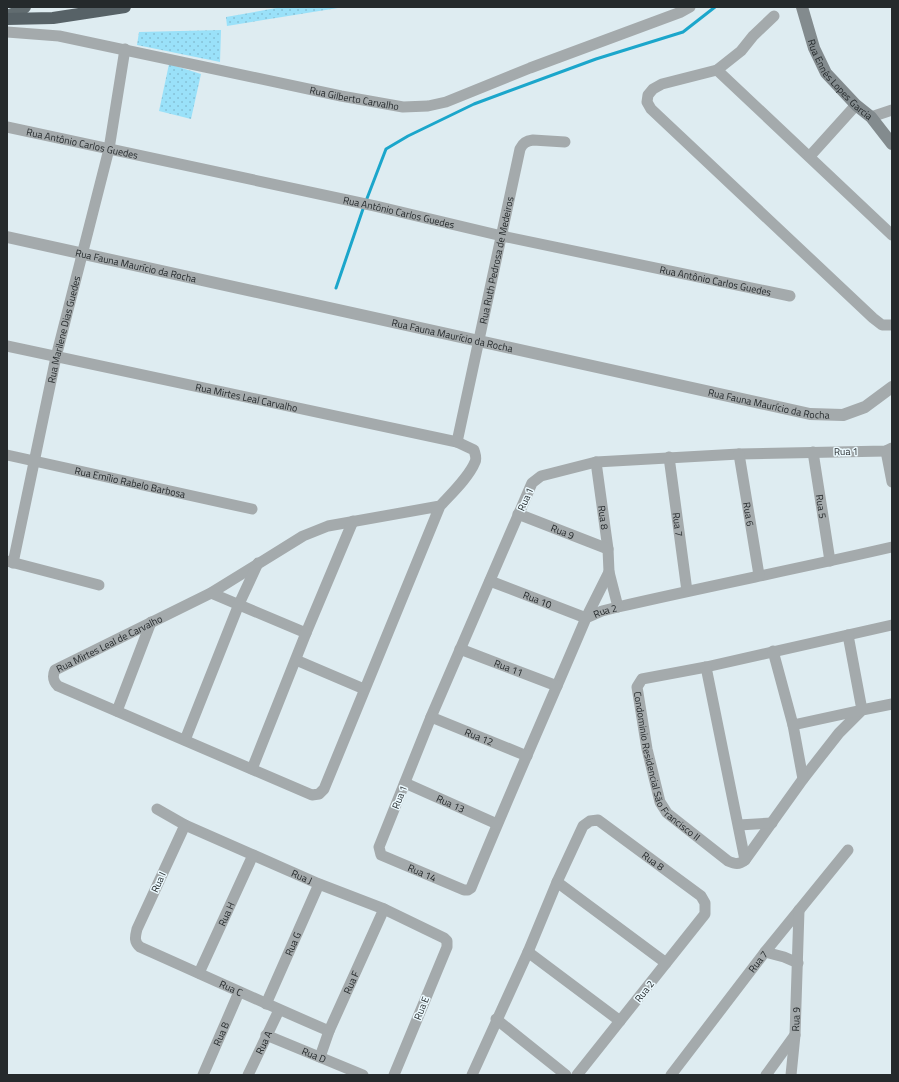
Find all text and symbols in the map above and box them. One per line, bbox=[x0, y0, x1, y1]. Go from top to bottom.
street label: Rua Ennês Lopes Garcia bbox=[804, 38, 876, 124]
street label: Rua Gilberto Carvalho bbox=[308, 83, 400, 114]
street label: Rua Antônio Carlos Guedes bbox=[25, 124, 140, 163]
street label: Rua Antônio Carlos Guedes bbox=[342, 192, 456, 233]
street label: Rua Ruth Pedrosa de Medeiros bbox=[476, 195, 518, 325]
street label: Rua Fauna Maurício da Rocha bbox=[74, 245, 198, 287]
street label: Rua Antônio Carlos Guedes bbox=[658, 262, 773, 300]
street label: Rua Marilene Dias Guedes bbox=[44, 274, 84, 384]
street label: Rua Fauna Maurício da Rocha bbox=[390, 315, 514, 356]
street label: Rua Mirtes Leal Carvalho bbox=[194, 379, 299, 416]
street label: Rua Fauna Maurício da Rocha bbox=[707, 385, 830, 423]
street label: Rua 1 bbox=[834, 444, 858, 459]
street label: Rua Emílio Rabelo Barbosa bbox=[73, 463, 187, 502]
street label: Rua 1 bbox=[514, 485, 537, 513]
street label: Rua 5 bbox=[812, 493, 830, 520]
street label: Rua 6 bbox=[739, 501, 758, 528]
street label: Rua 8 bbox=[594, 504, 612, 531]
street label: Rua 7 bbox=[669, 511, 687, 537]
street label: Rua 9 bbox=[549, 520, 577, 543]
street label: Rua 10 bbox=[521, 587, 554, 612]
street label: Rua 2 bbox=[591, 601, 619, 622]
street label: Rua Mirtes Leal de Carvalho bbox=[54, 611, 165, 676]
street label: Rua 11 bbox=[492, 656, 525, 680]
street label: Condominio Residencial São Francisco II bbox=[630, 690, 703, 845]
street label: Rua 12 bbox=[462, 724, 496, 750]
street label: Rua 1 bbox=[388, 783, 411, 811]
street label: Rua 13 bbox=[434, 791, 467, 817]
street label: Rua 8 bbox=[639, 848, 668, 875]
street label: Rua 14 bbox=[405, 860, 439, 886]
street label: Rua J bbox=[289, 866, 315, 888]
street label: Rua I bbox=[147, 869, 170, 895]
street label: Rua H bbox=[214, 899, 239, 929]
street label: Rua G bbox=[281, 929, 305, 958]
street label: Rua 7 bbox=[745, 947, 772, 976]
street label: Rua F bbox=[340, 968, 363, 996]
street label: Rua C bbox=[217, 977, 246, 1000]
street label: Rua 2 bbox=[631, 977, 658, 1005]
street label: Rua E bbox=[410, 994, 433, 1022]
street label: Rua 9 bbox=[788, 1006, 804, 1032]
street label: Rua B bbox=[210, 1020, 233, 1048]
street label: Rua A bbox=[252, 1028, 276, 1057]
street label: Rua D bbox=[299, 1044, 328, 1067]

